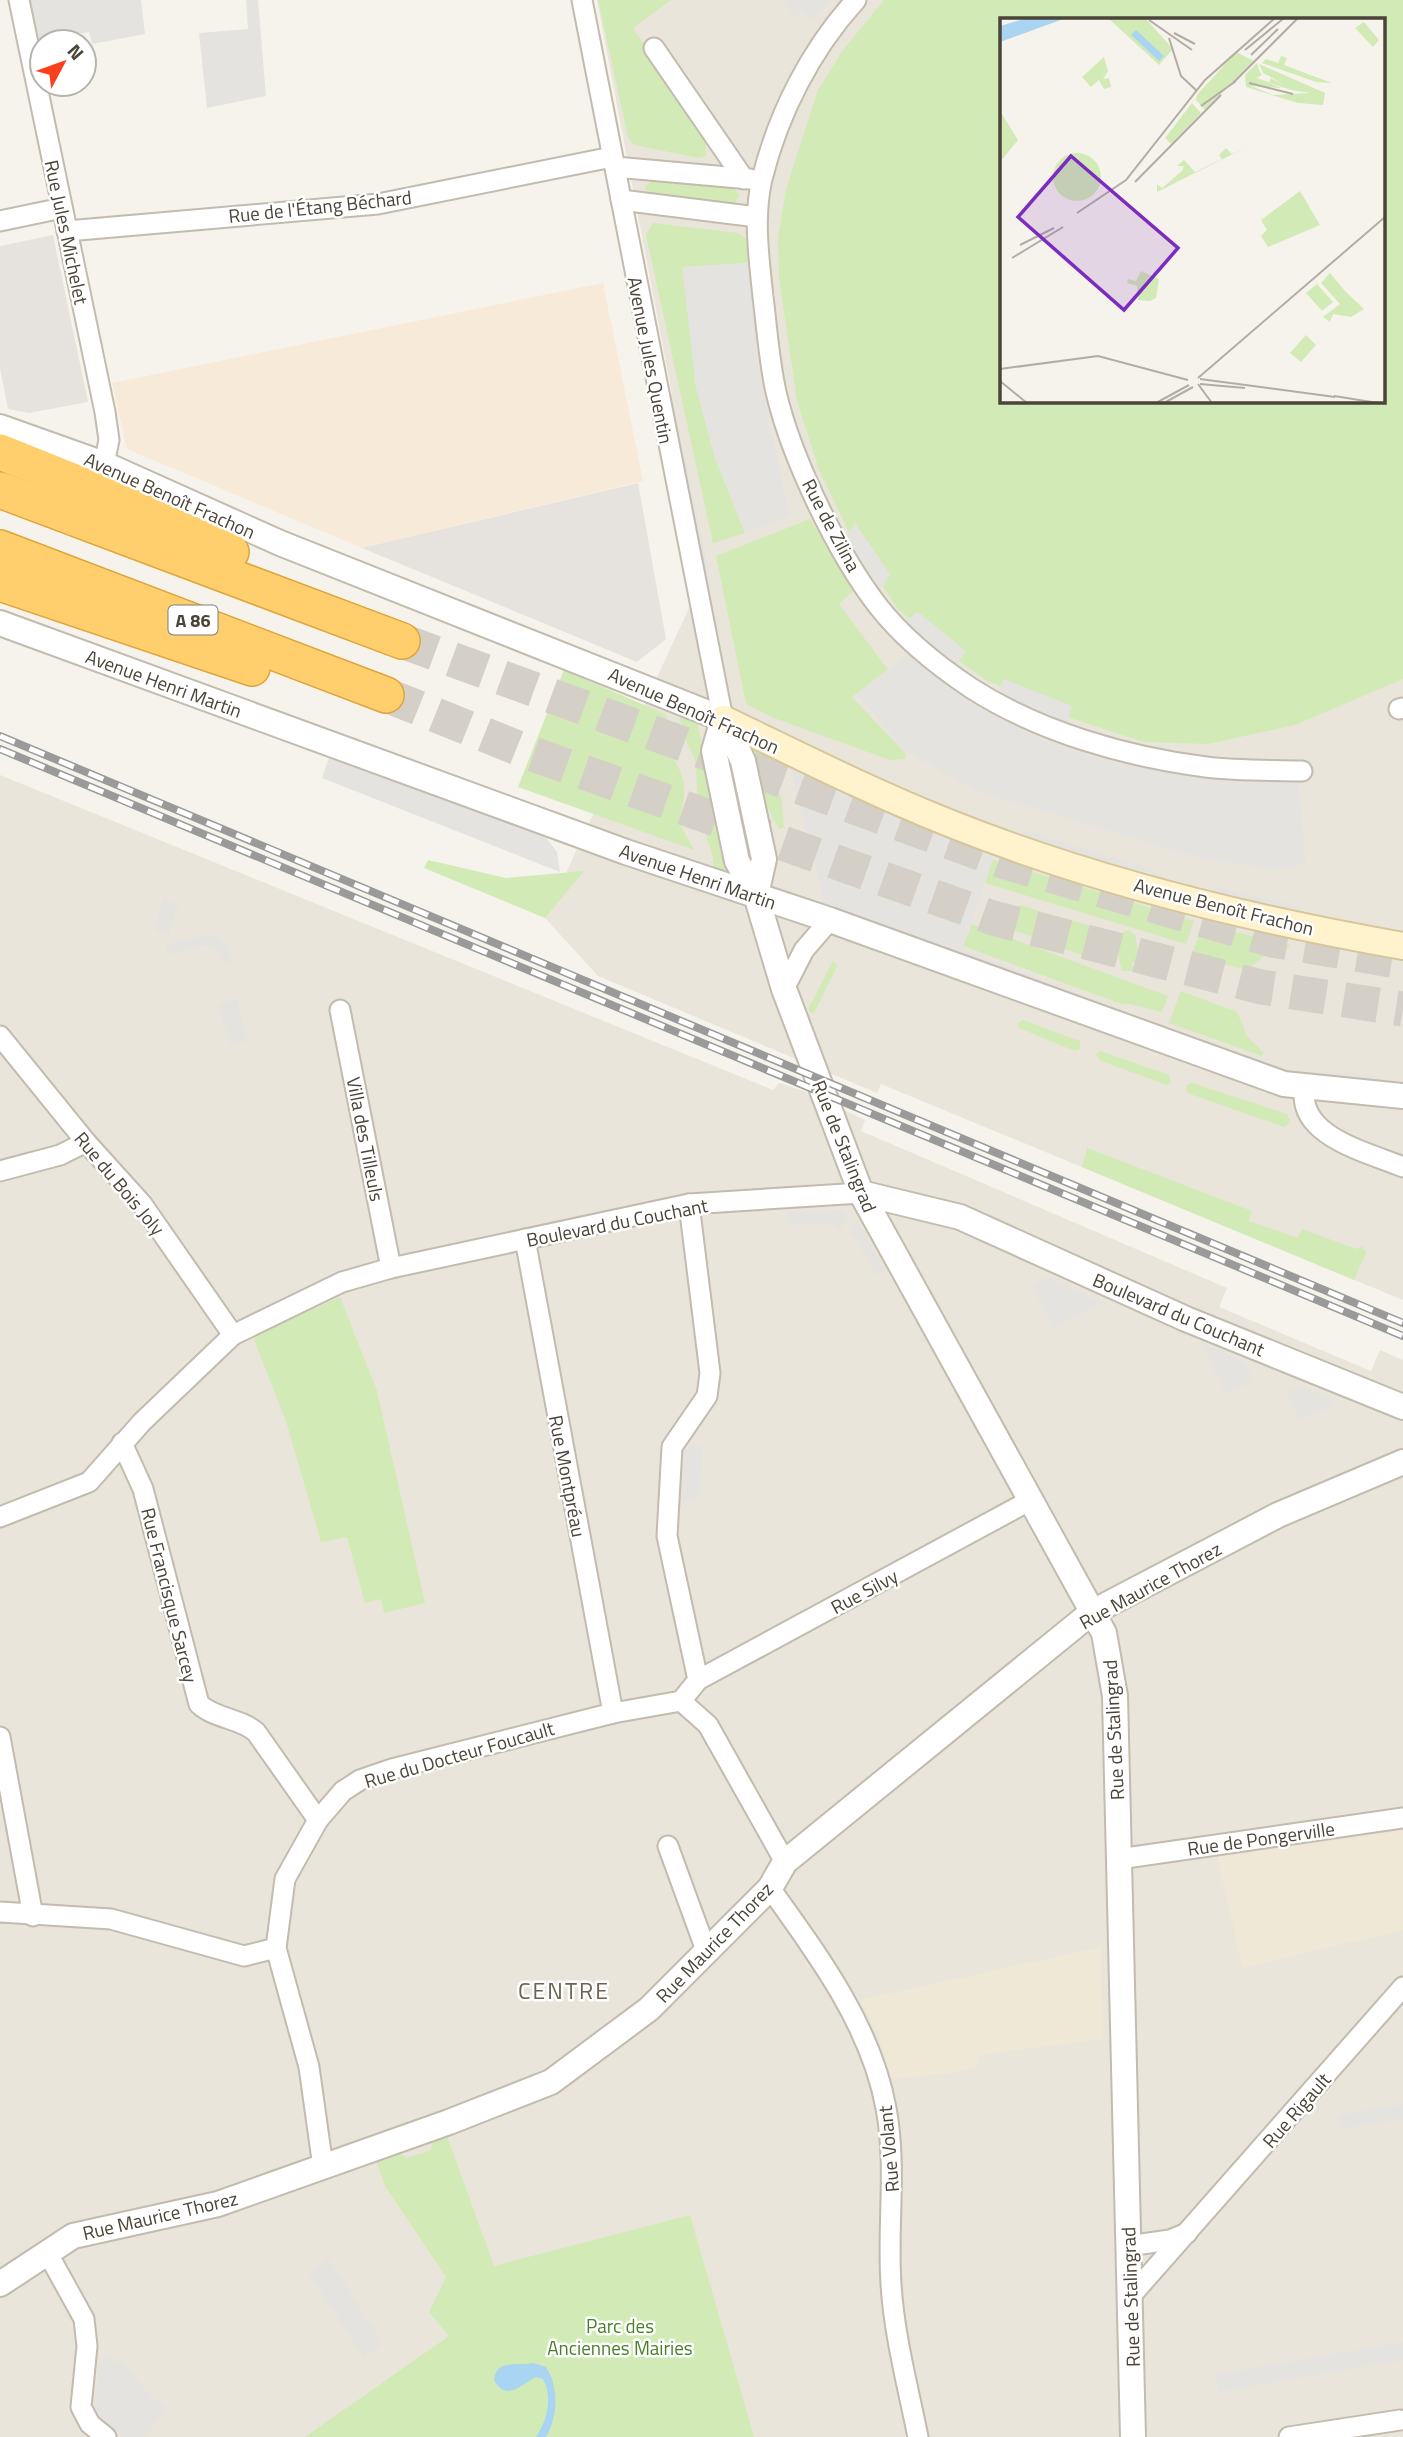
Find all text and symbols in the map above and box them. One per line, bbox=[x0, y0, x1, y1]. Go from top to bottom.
inset map bbox=[1000, 18, 1386, 402]
north arrow bbox=[28, 28, 98, 98]
text: N bbox=[61, 37, 91, 66]
street label: Rue Jules Michelet bbox=[38, 157, 97, 307]
street label: Rue de l'Étang Béchard bbox=[227, 182, 413, 230]
street label: Avenue Jules Quentin bbox=[621, 274, 681, 446]
street label: Avenue Benoît Frachon bbox=[80, 444, 260, 546]
street label: Rue de Zilina bbox=[795, 473, 869, 577]
road number: A 86 bbox=[168, 606, 218, 634]
street label: Avenue Henri Martin bbox=[82, 641, 246, 725]
street label: Avenue Benoît Frachon bbox=[604, 659, 784, 761]
street label: Avenue Henri Martin bbox=[616, 836, 780, 916]
street label: Avenue Benoît Frachon bbox=[1131, 870, 1317, 942]
street label: Villa des Tilleuls bbox=[340, 1074, 392, 1204]
street label: Rue de Stalingrad bbox=[805, 1076, 885, 1216]
street label: Rue du Bois Joly bbox=[68, 1125, 172, 1241]
street label: Boulevard du Couchant bbox=[524, 1190, 710, 1254]
street label: Boulevard du Couchant bbox=[1089, 1265, 1270, 1363]
street label: Rue Montpréau bbox=[542, 1412, 594, 1540]
street label: Rue Francisque Sarcey bbox=[134, 1504, 206, 1686]
street label: Rue Maurice Thorez bbox=[1074, 1534, 1226, 1636]
street label: Rue Silvy bbox=[825, 1561, 903, 1621]
street label: Rue de Stalingrad bbox=[1095, 1659, 1131, 1801]
street label: Rue du Docteur Foucault bbox=[361, 1713, 558, 1795]
street label: Rue de Pongerville bbox=[1186, 1813, 1336, 1863]
street label: Rue Maurice Thorez bbox=[648, 1875, 780, 2009]
district label: CENTRE bbox=[518, 1973, 610, 2008]
street label: Rue Rigault bbox=[1255, 2066, 1337, 2154]
street label: Rue Volant bbox=[870, 2104, 906, 2193]
street label: Rue Maurice Thorez bbox=[79, 2183, 241, 2247]
street label: Rue de Stalingrad bbox=[1113, 2226, 1147, 2368]
park label: Parc des Anciennes Mairies bbox=[547, 2311, 693, 2362]

